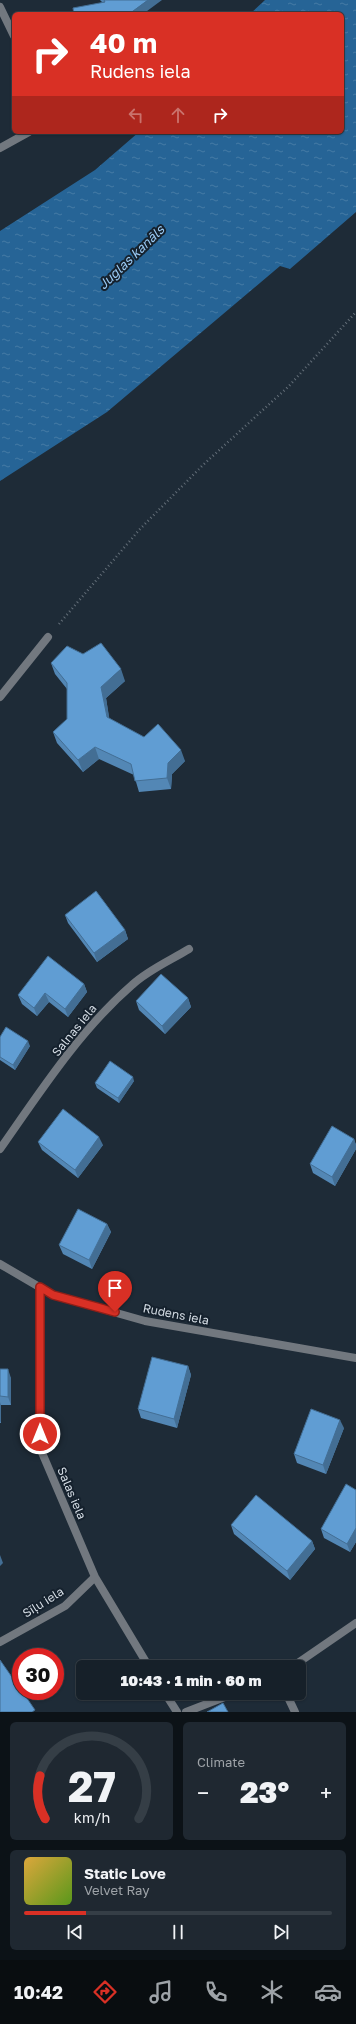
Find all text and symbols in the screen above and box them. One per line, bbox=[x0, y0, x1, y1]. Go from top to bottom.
text: 40 m bbox=[90, 26, 157, 59]
icon: right bbox=[24, 28, 76, 80]
text: Rudens iela bbox=[90, 60, 191, 82]
icon: left bbox=[125, 104, 147, 126]
icon: ahead bbox=[167, 104, 189, 126]
icon: right bbox=[209, 104, 231, 126]
water label: Juglas kanāls bbox=[95, 221, 168, 293]
street label: Salnas iela bbox=[48, 1001, 100, 1059]
pin bbox=[98, 1271, 132, 1312]
icon: arrive bbox=[104, 1277, 126, 1299]
street label: Rudens iela bbox=[142, 1300, 210, 1328]
position arrow bbox=[19, 1413, 61, 1455]
street label: Salas iela bbox=[54, 1465, 90, 1521]
street label: Sīļu iela bbox=[20, 1584, 66, 1620]
speed limit sign: 30 bbox=[12, 1648, 64, 1700]
text: 10:43 · 1 min · 60 m bbox=[120, 1671, 262, 1689]
text: Climate bbox=[197, 1754, 245, 1770]
text: 27 bbox=[67, 1761, 116, 1811]
text: 23° bbox=[240, 1774, 289, 1810]
text: − bbox=[197, 1779, 209, 1806]
text: + bbox=[320, 1779, 332, 1806]
text: km/h bbox=[73, 1809, 110, 1826]
text: Static Love bbox=[84, 1864, 166, 1882]
text: Velvet Ray bbox=[84, 1882, 149, 1898]
icon: previous bbox=[64, 1921, 86, 1943]
icon: pause bbox=[167, 1921, 189, 1943]
icon: next bbox=[270, 1921, 292, 1943]
icon: directions bbox=[91, 1978, 119, 2006]
icon: music bbox=[147, 1978, 175, 2006]
icon: phone bbox=[202, 1978, 230, 2006]
icon: climate bbox=[258, 1978, 286, 2006]
icon: car bbox=[314, 1978, 342, 2006]
text: 10:42 bbox=[14, 1981, 63, 2003]

